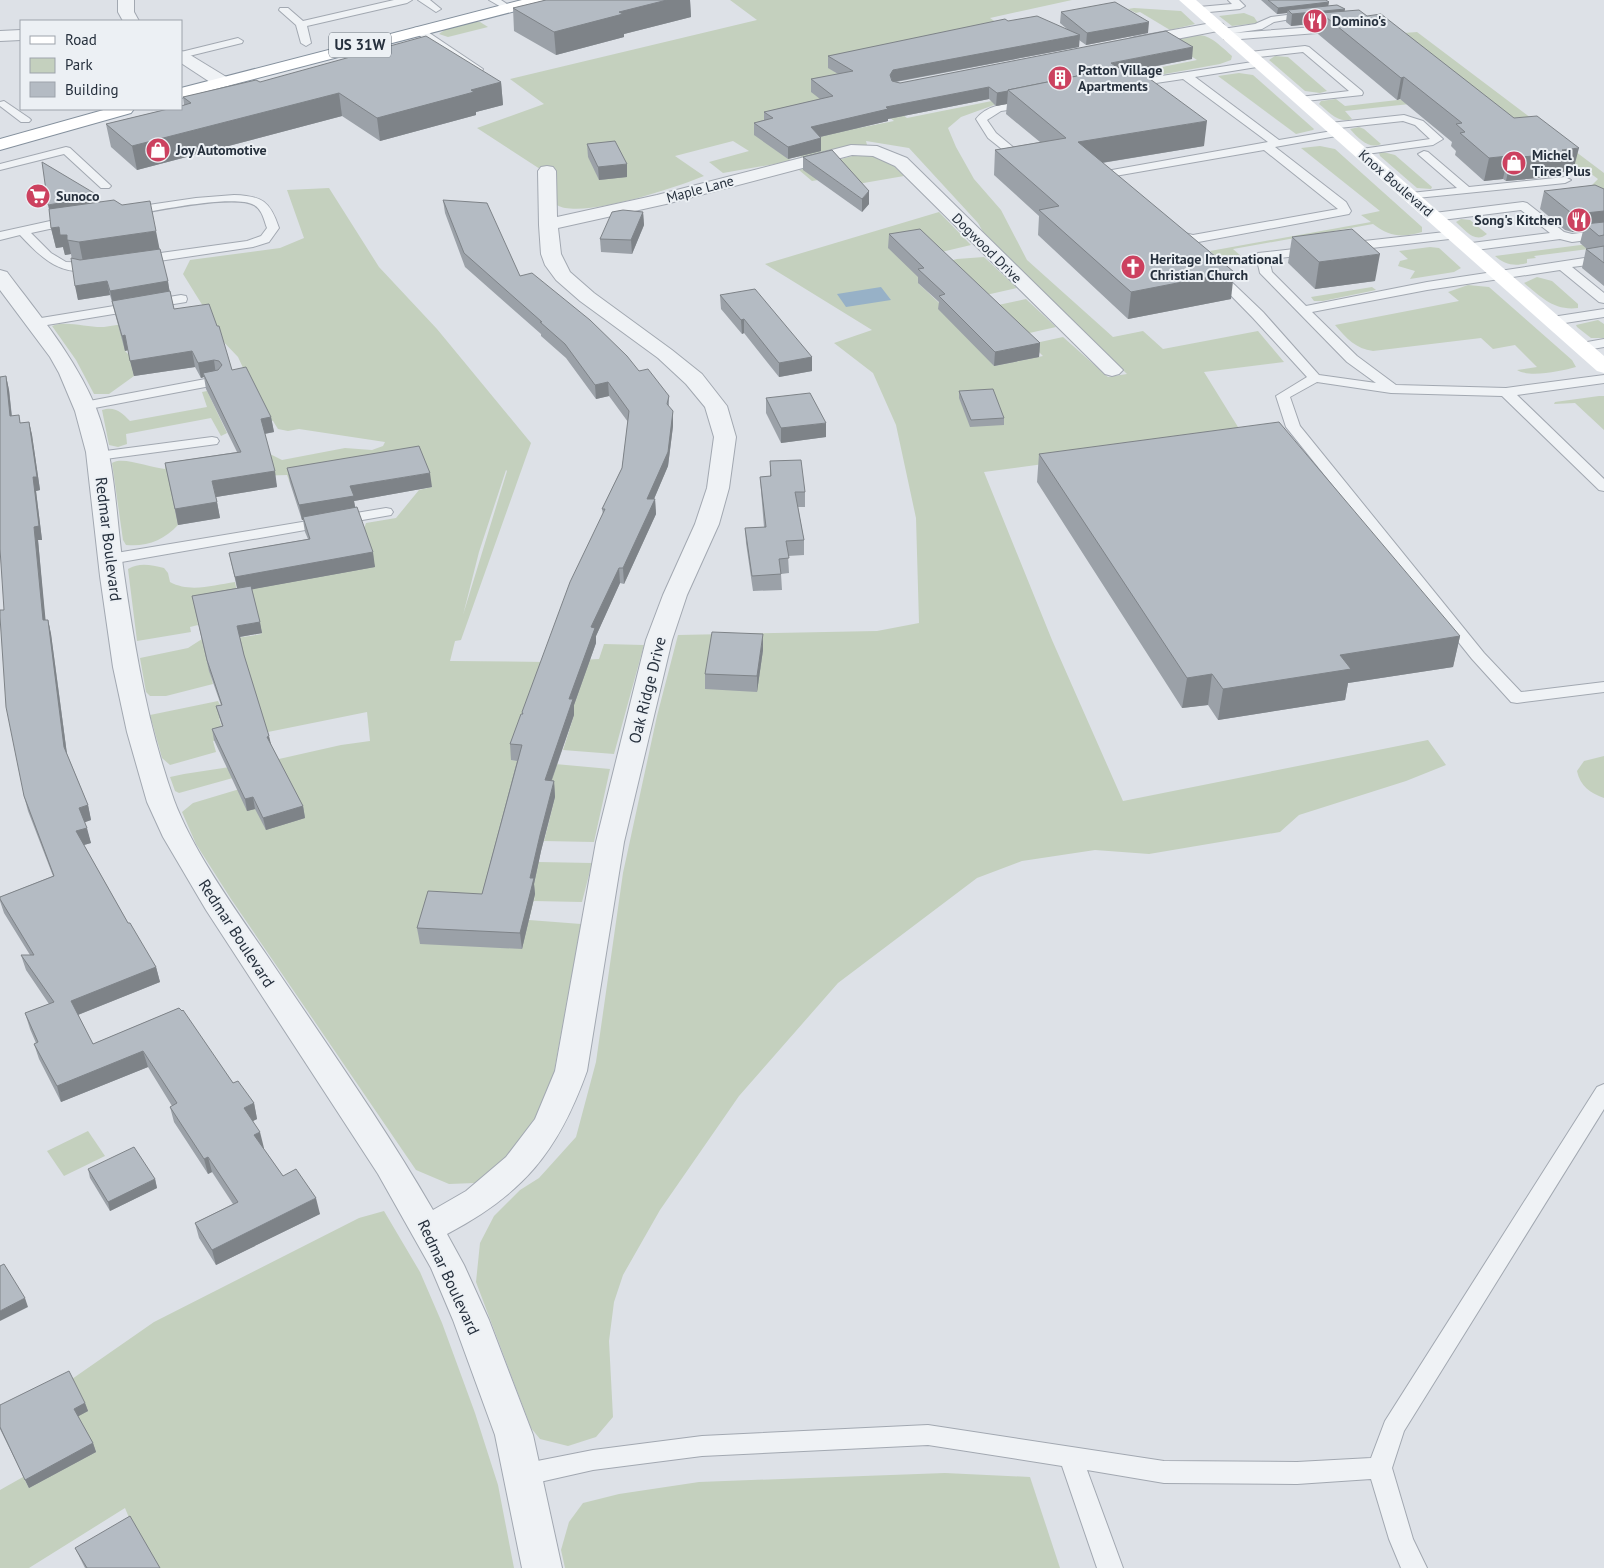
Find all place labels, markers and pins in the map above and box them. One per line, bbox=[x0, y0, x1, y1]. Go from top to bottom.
restaurant icon: Domino's bbox=[1302, 8, 1328, 34]
place label: Domino's bbox=[1332, 12, 1386, 30]
place label: Patton Village Apartments bbox=[1078, 61, 1162, 95]
building icon: Patton Village Apartments bbox=[1047, 65, 1073, 91]
shop icon: Joy Automotive bbox=[145, 137, 171, 163]
place label: Joy Automotive bbox=[175, 141, 267, 159]
place label: Michel Tires Plus bbox=[1532, 146, 1591, 180]
shop icon: Michel Tires Plus bbox=[1501, 150, 1527, 176]
supermarket icon: Sunoco bbox=[25, 183, 51, 209]
place label: Sunoco bbox=[56, 187, 100, 205]
restaurant icon: Song's Kitchen bbox=[1566, 207, 1592, 233]
place label: Song's Kitchen bbox=[1474, 211, 1562, 229]
place label: Heritage International Christian Church bbox=[1150, 250, 1284, 284]
church icon: Heritage International Christian Church bbox=[1120, 254, 1146, 280]

